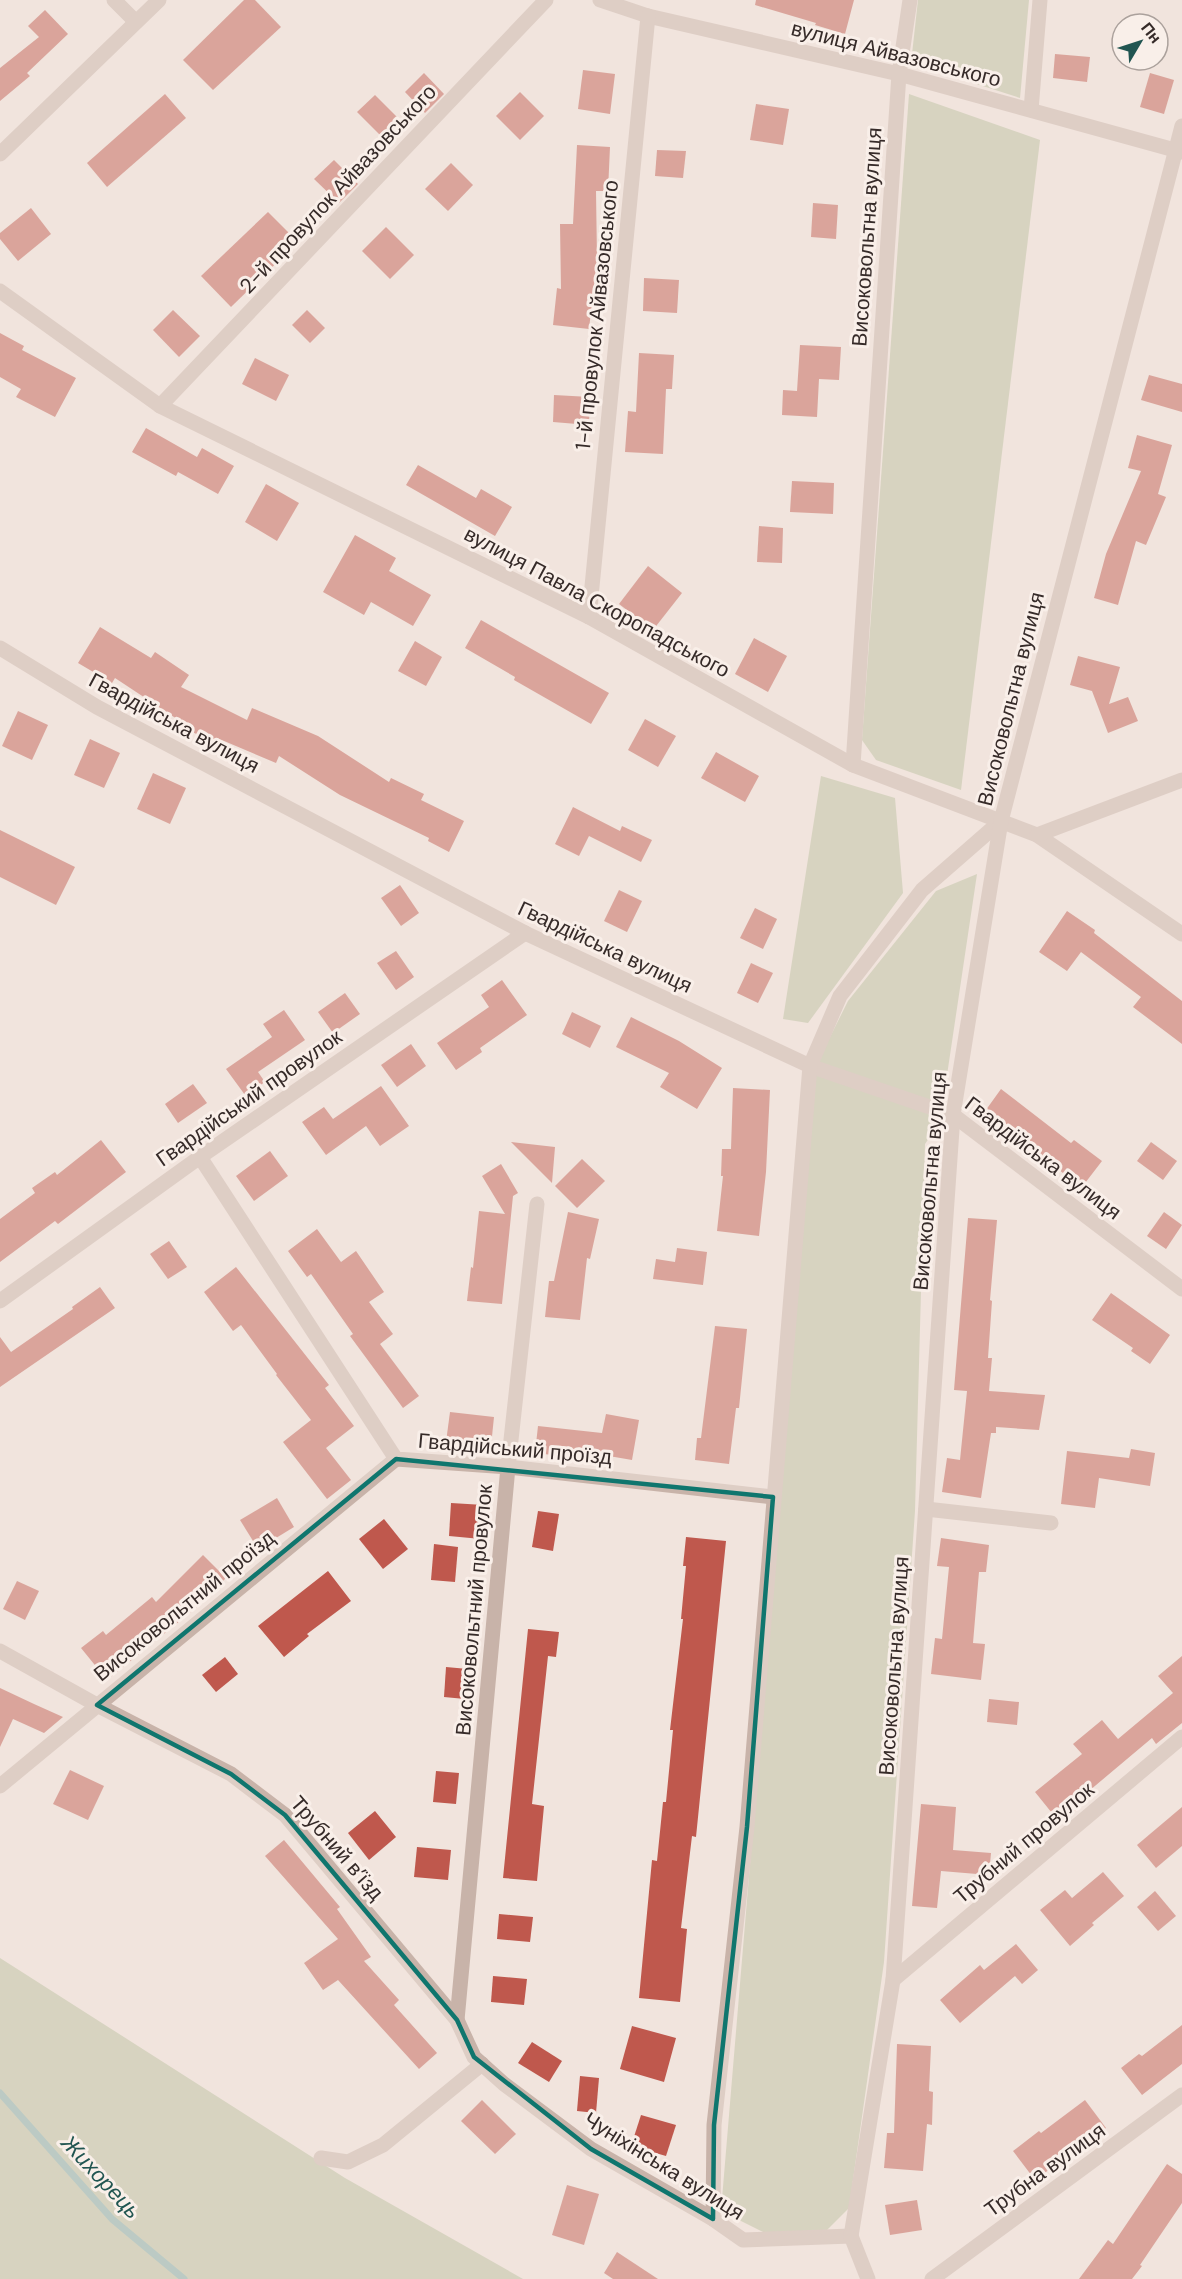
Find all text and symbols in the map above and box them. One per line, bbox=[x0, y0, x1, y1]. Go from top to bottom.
north arrow bbox=[1110, 12, 1170, 72]
street label: вулиця Айвазовського bbox=[788, 14, 1004, 94]
text: Пн bbox=[1136, 18, 1166, 48]
street label: 2-й провулок Айвазовського bbox=[233, 78, 443, 300]
street label: Високовольтна вулиця bbox=[845, 127, 889, 347]
street label: 1-й провулок Айвазовського bbox=[569, 179, 625, 451]
street label: вулиця Павла Скоропадського bbox=[459, 520, 735, 684]
street label: Високовольтна вулиця bbox=[971, 589, 1051, 809]
street label: Гвардійська вулиця bbox=[84, 666, 264, 780]
street label: Гвардійська вулиця bbox=[513, 894, 697, 1000]
street label: Гвардійський провулок bbox=[150, 1023, 348, 1173]
street label: Високовольтна вулиця bbox=[906, 1070, 954, 1292]
street label: Гвардійська вулиця bbox=[959, 1090, 1127, 1226]
street label: Гвардійський проїзд bbox=[417, 1427, 613, 1471]
street label: Високовольтний провулок bbox=[449, 1482, 499, 1737]
street label: Високовольтний проїзд bbox=[88, 1524, 280, 1688]
street label: Високовольтна вулиця bbox=[872, 1556, 916, 1776]
street label: Трубний провулок bbox=[948, 1775, 1101, 1910]
street label: Трубний в’їзд bbox=[284, 1790, 390, 1906]
street label: Чуніхінська вулиця bbox=[579, 2105, 749, 2227]
street label: Трубна вулиця bbox=[979, 2117, 1111, 2223]
water label: Жихорець bbox=[54, 2128, 147, 2225]

